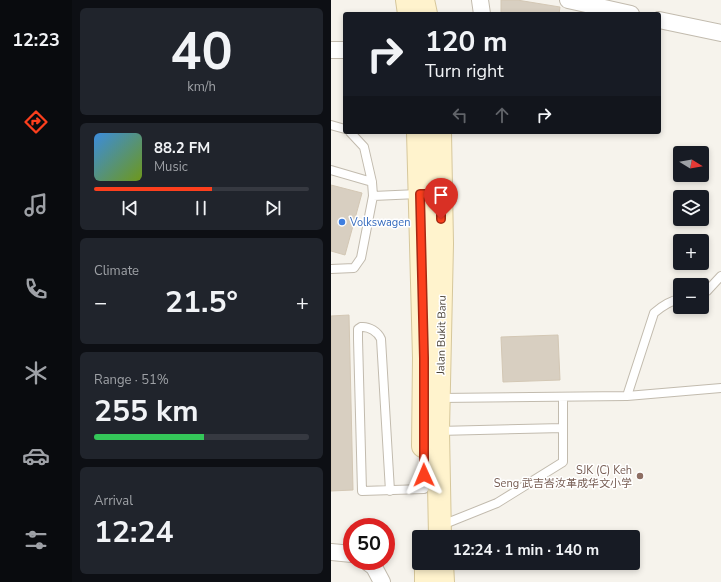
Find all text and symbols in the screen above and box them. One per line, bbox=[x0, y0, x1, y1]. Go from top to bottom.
text: 40 bbox=[170, 16, 233, 87]
text: 120 m bbox=[425, 23, 508, 61]
text: 12:23 bbox=[12, 28, 60, 52]
icon: right bbox=[359, 28, 411, 80]
text: Turn right bbox=[425, 59, 504, 83]
text: km/h bbox=[187, 78, 216, 96]
icon: left bbox=[449, 104, 471, 126]
icon: ahead bbox=[491, 104, 513, 126]
icon: right bbox=[533, 104, 555, 126]
icon: directions bbox=[22, 108, 50, 136]
text: 88.2 FM bbox=[154, 138, 210, 158]
north arrow bbox=[673, 146, 709, 182]
map controls bbox=[673, 146, 709, 314]
text: Music bbox=[154, 158, 188, 176]
pin bbox=[424, 178, 458, 219]
icon: arrive bbox=[430, 184, 452, 206]
button: layers bbox=[673, 190, 709, 226]
icon: music bbox=[22, 191, 50, 219]
icon: previous bbox=[119, 197, 141, 219]
icon: pause bbox=[190, 197, 212, 219]
icon: next bbox=[262, 197, 284, 219]
place label: Volkswagen bbox=[349, 215, 410, 230]
marker: Volkswagen bbox=[337, 217, 347, 227]
button: + bbox=[673, 234, 709, 270]
text: Climate bbox=[94, 262, 139, 280]
icon: phone bbox=[22, 275, 50, 303]
button: − bbox=[673, 278, 709, 314]
text: 21.5° bbox=[165, 282, 238, 323]
text: − bbox=[94, 288, 107, 318]
text: + bbox=[296, 288, 309, 318]
street label: Jalan Bukit Baru bbox=[433, 295, 450, 376]
icon: climate bbox=[22, 359, 50, 387]
text: Range · 51% bbox=[94, 371, 169, 389]
text: 255 km bbox=[94, 391, 199, 432]
icon: car bbox=[22, 442, 50, 470]
position arrow bbox=[403, 454, 445, 496]
place label: SJK (C) Keh Seng 武吉峇汝革成华文小学 bbox=[494, 463, 632, 491]
marker: SJK (C) Keh Seng 武吉峇汝革成华文小学 bbox=[635, 471, 645, 481]
text: Arrival bbox=[94, 492, 133, 510]
text: 12:24 bbox=[94, 512, 173, 553]
speed limit sign: 50 bbox=[343, 518, 395, 570]
icon: filters bbox=[22, 526, 50, 554]
text: 12:24 · 1 min · 140 m bbox=[453, 540, 599, 560]

